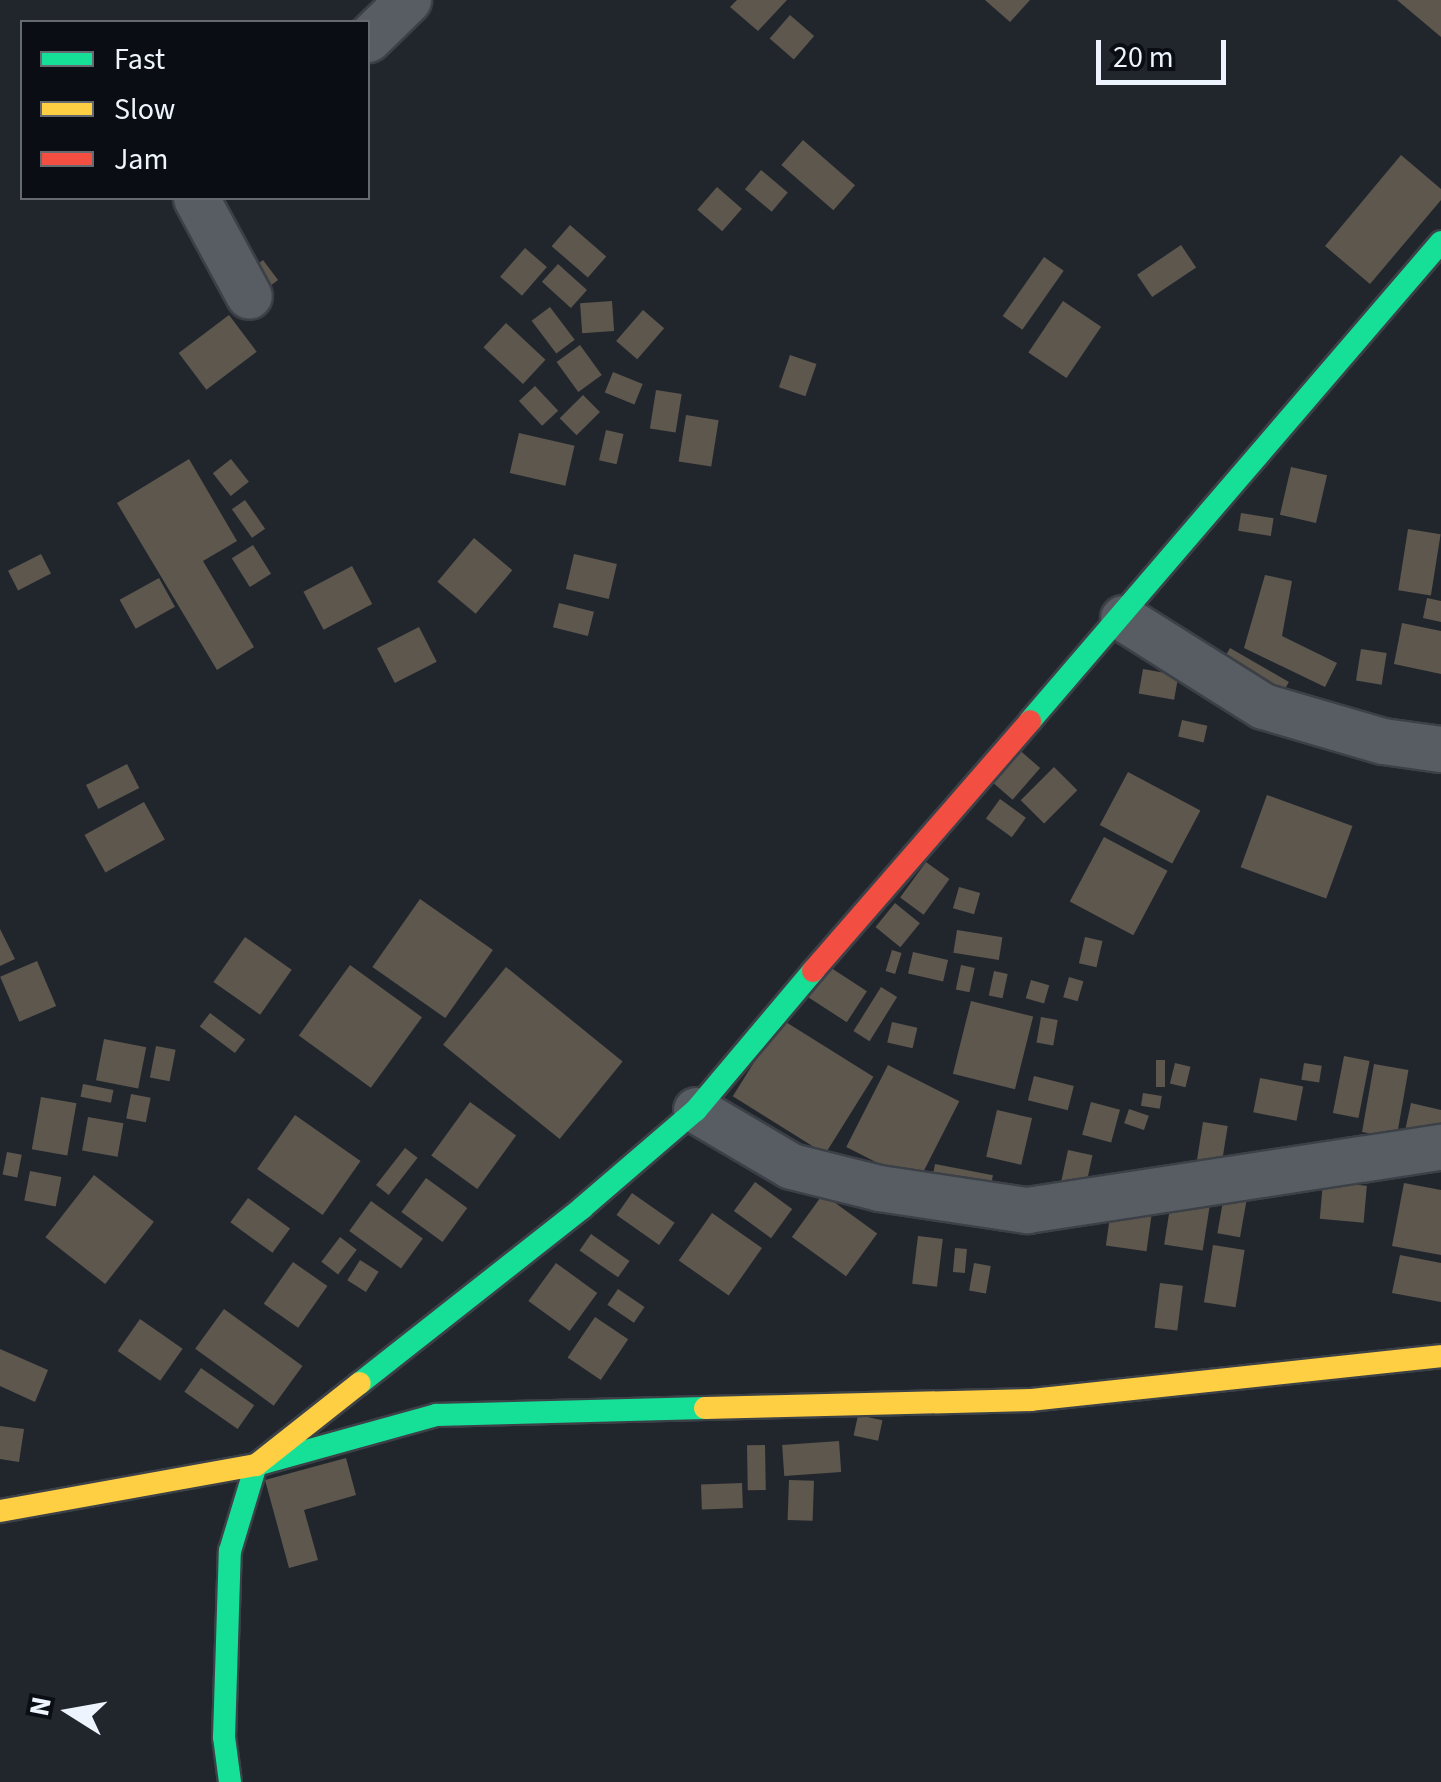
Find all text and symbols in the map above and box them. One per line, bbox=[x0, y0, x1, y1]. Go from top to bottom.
legend bbox=[20, 20, 370, 200]
scale bar bbox=[1101, 20, 1231, 82]
text: 20 m bbox=[1113, 36, 1174, 79]
text: Fast bbox=[114, 38, 165, 81]
text: Slow bbox=[114, 88, 175, 131]
text: Jam bbox=[114, 138, 168, 181]
north arrow bbox=[20, 1662, 120, 1762]
text: N bbox=[19, 1693, 62, 1719]

